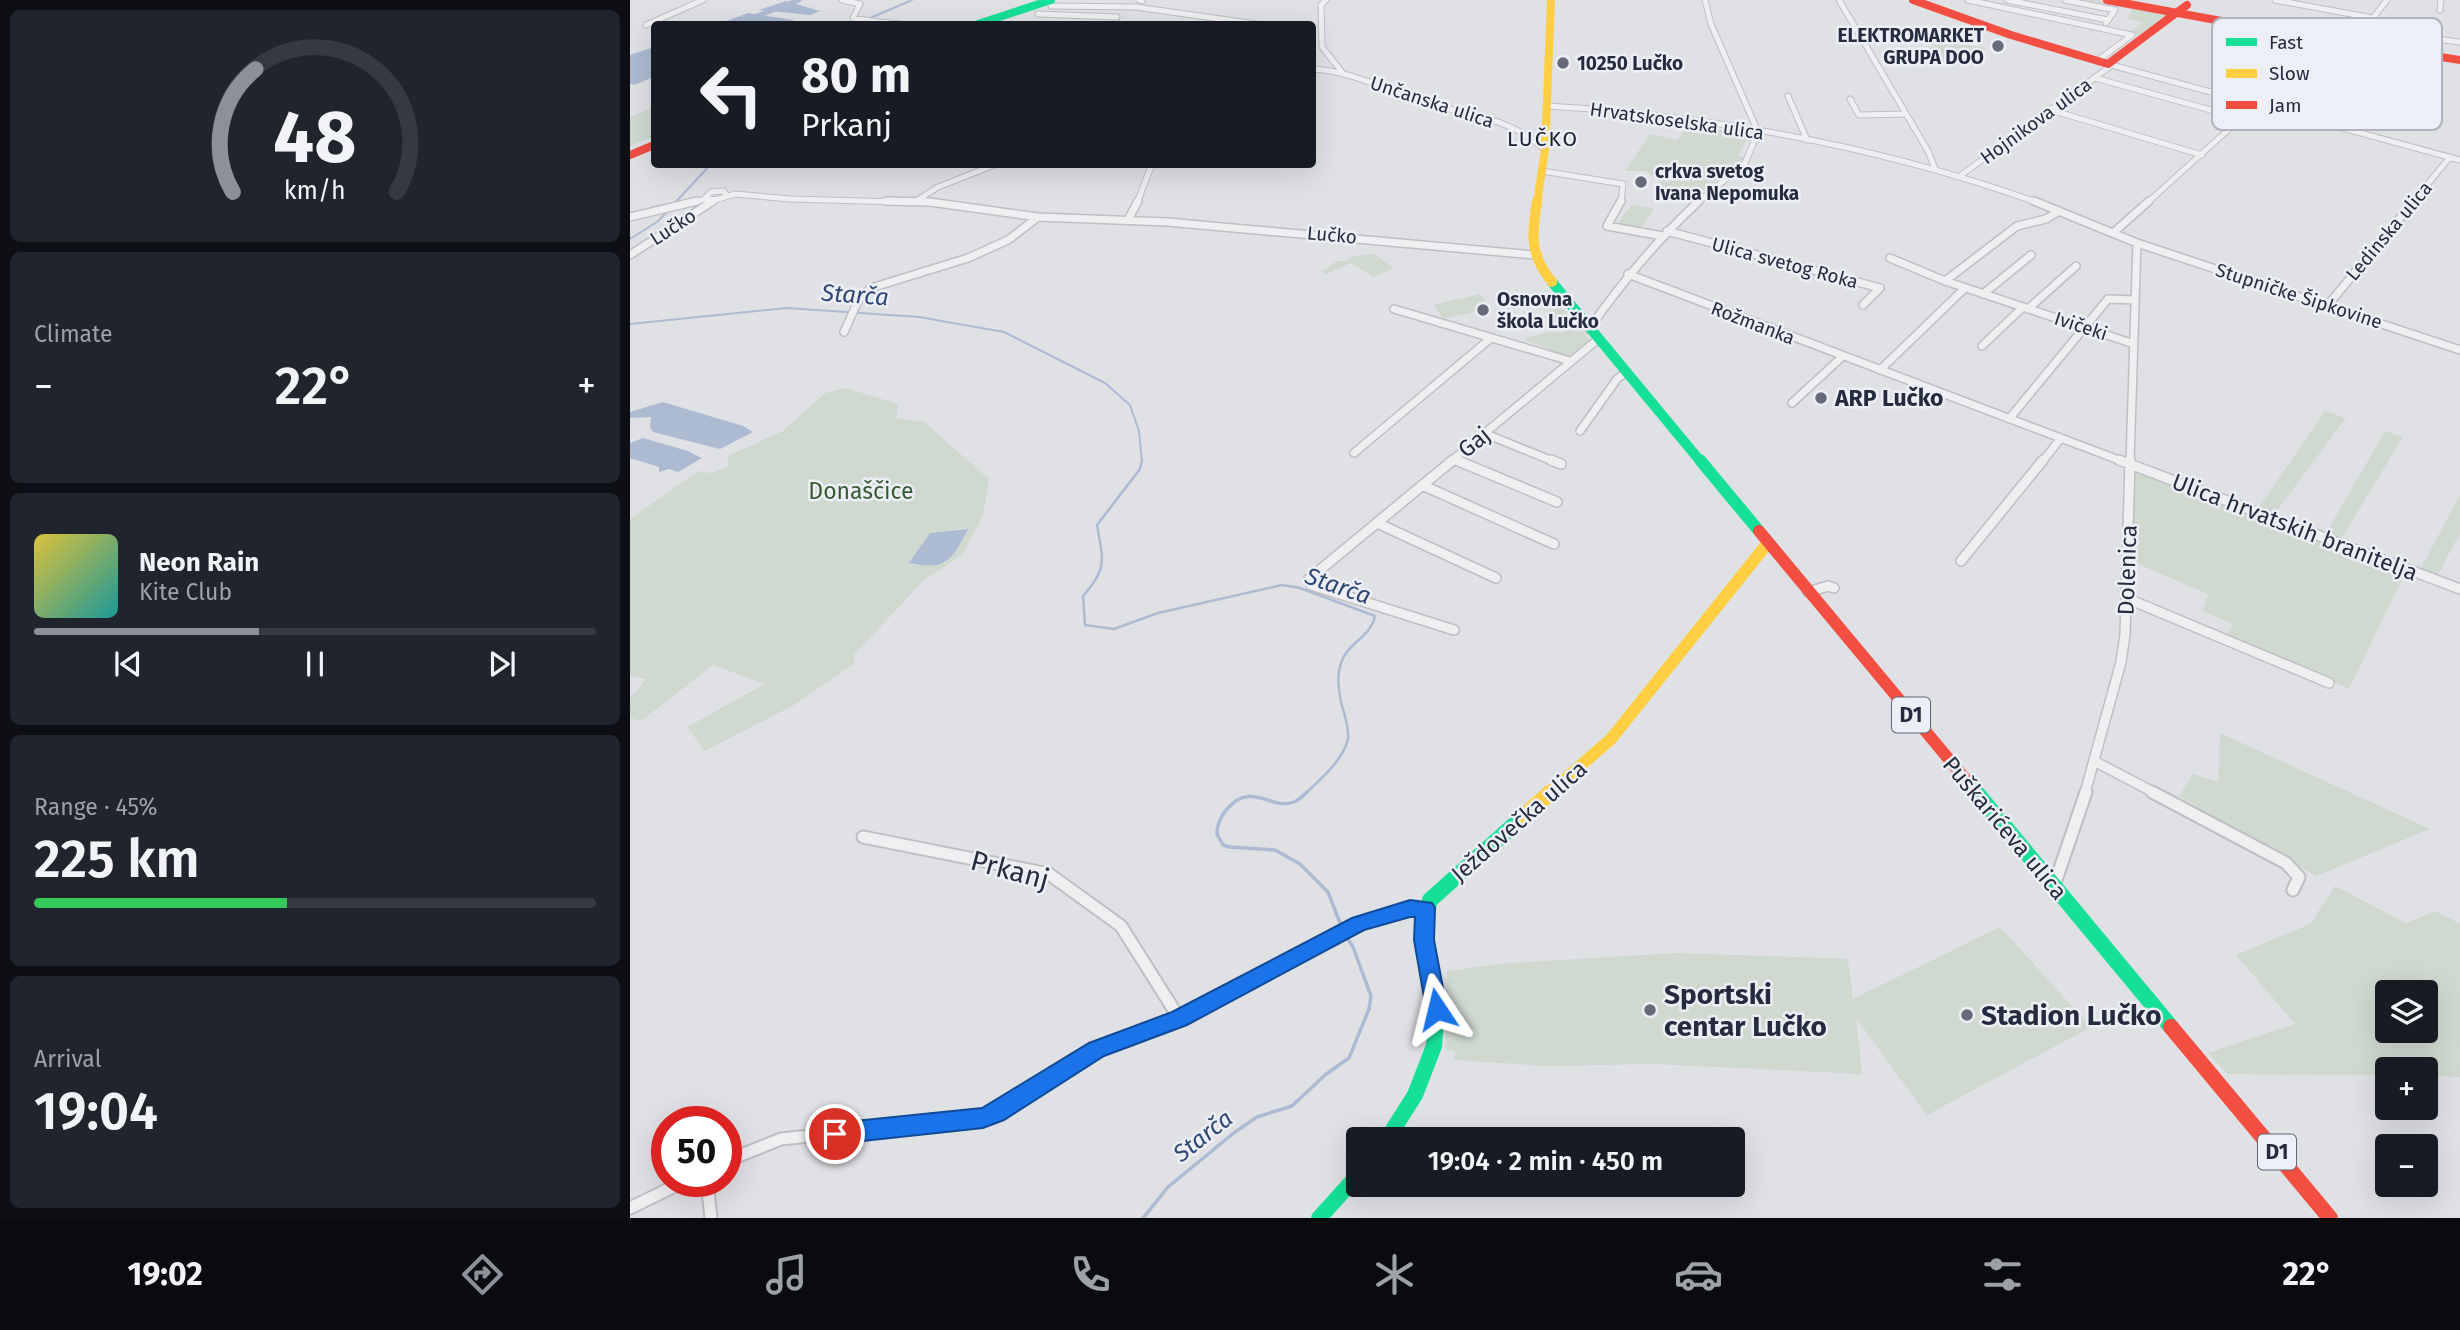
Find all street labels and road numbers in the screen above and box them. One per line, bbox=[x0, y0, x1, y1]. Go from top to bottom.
street label: Unčanska ulica bbox=[1367, 71, 1497, 133]
street label: Hojnikova ulica bbox=[1976, 73, 2096, 169]
street label: Hrvatskoselska ulica bbox=[1588, 97, 1766, 145]
street label: Ledinska ulica bbox=[2341, 177, 2437, 285]
street label: Lučko bbox=[646, 204, 700, 250]
street label: Lučko bbox=[1306, 221, 1358, 249]
street label: Ulica svetog Roka bbox=[1709, 232, 1861, 294]
street label: Stupničke Šipkovine bbox=[2213, 258, 2385, 334]
street label: Rožmanka bbox=[1708, 296, 1798, 350]
street label: Ivičeki bbox=[2052, 307, 2110, 345]
street label: Gaj bbox=[1452, 421, 1496, 463]
street label: Ulica hrvatskih branitelja bbox=[2168, 467, 2422, 587]
street label: Dolenica bbox=[2111, 524, 2143, 616]
road number: D1 bbox=[1892, 698, 1930, 732]
street label: Puškarićeva ulica bbox=[1937, 751, 2073, 905]
street label: Ježdovečka ulica bbox=[1445, 754, 1593, 888]
street label: Prkanj bbox=[967, 844, 1053, 896]
road number: D1 bbox=[2258, 1134, 2296, 1170]

